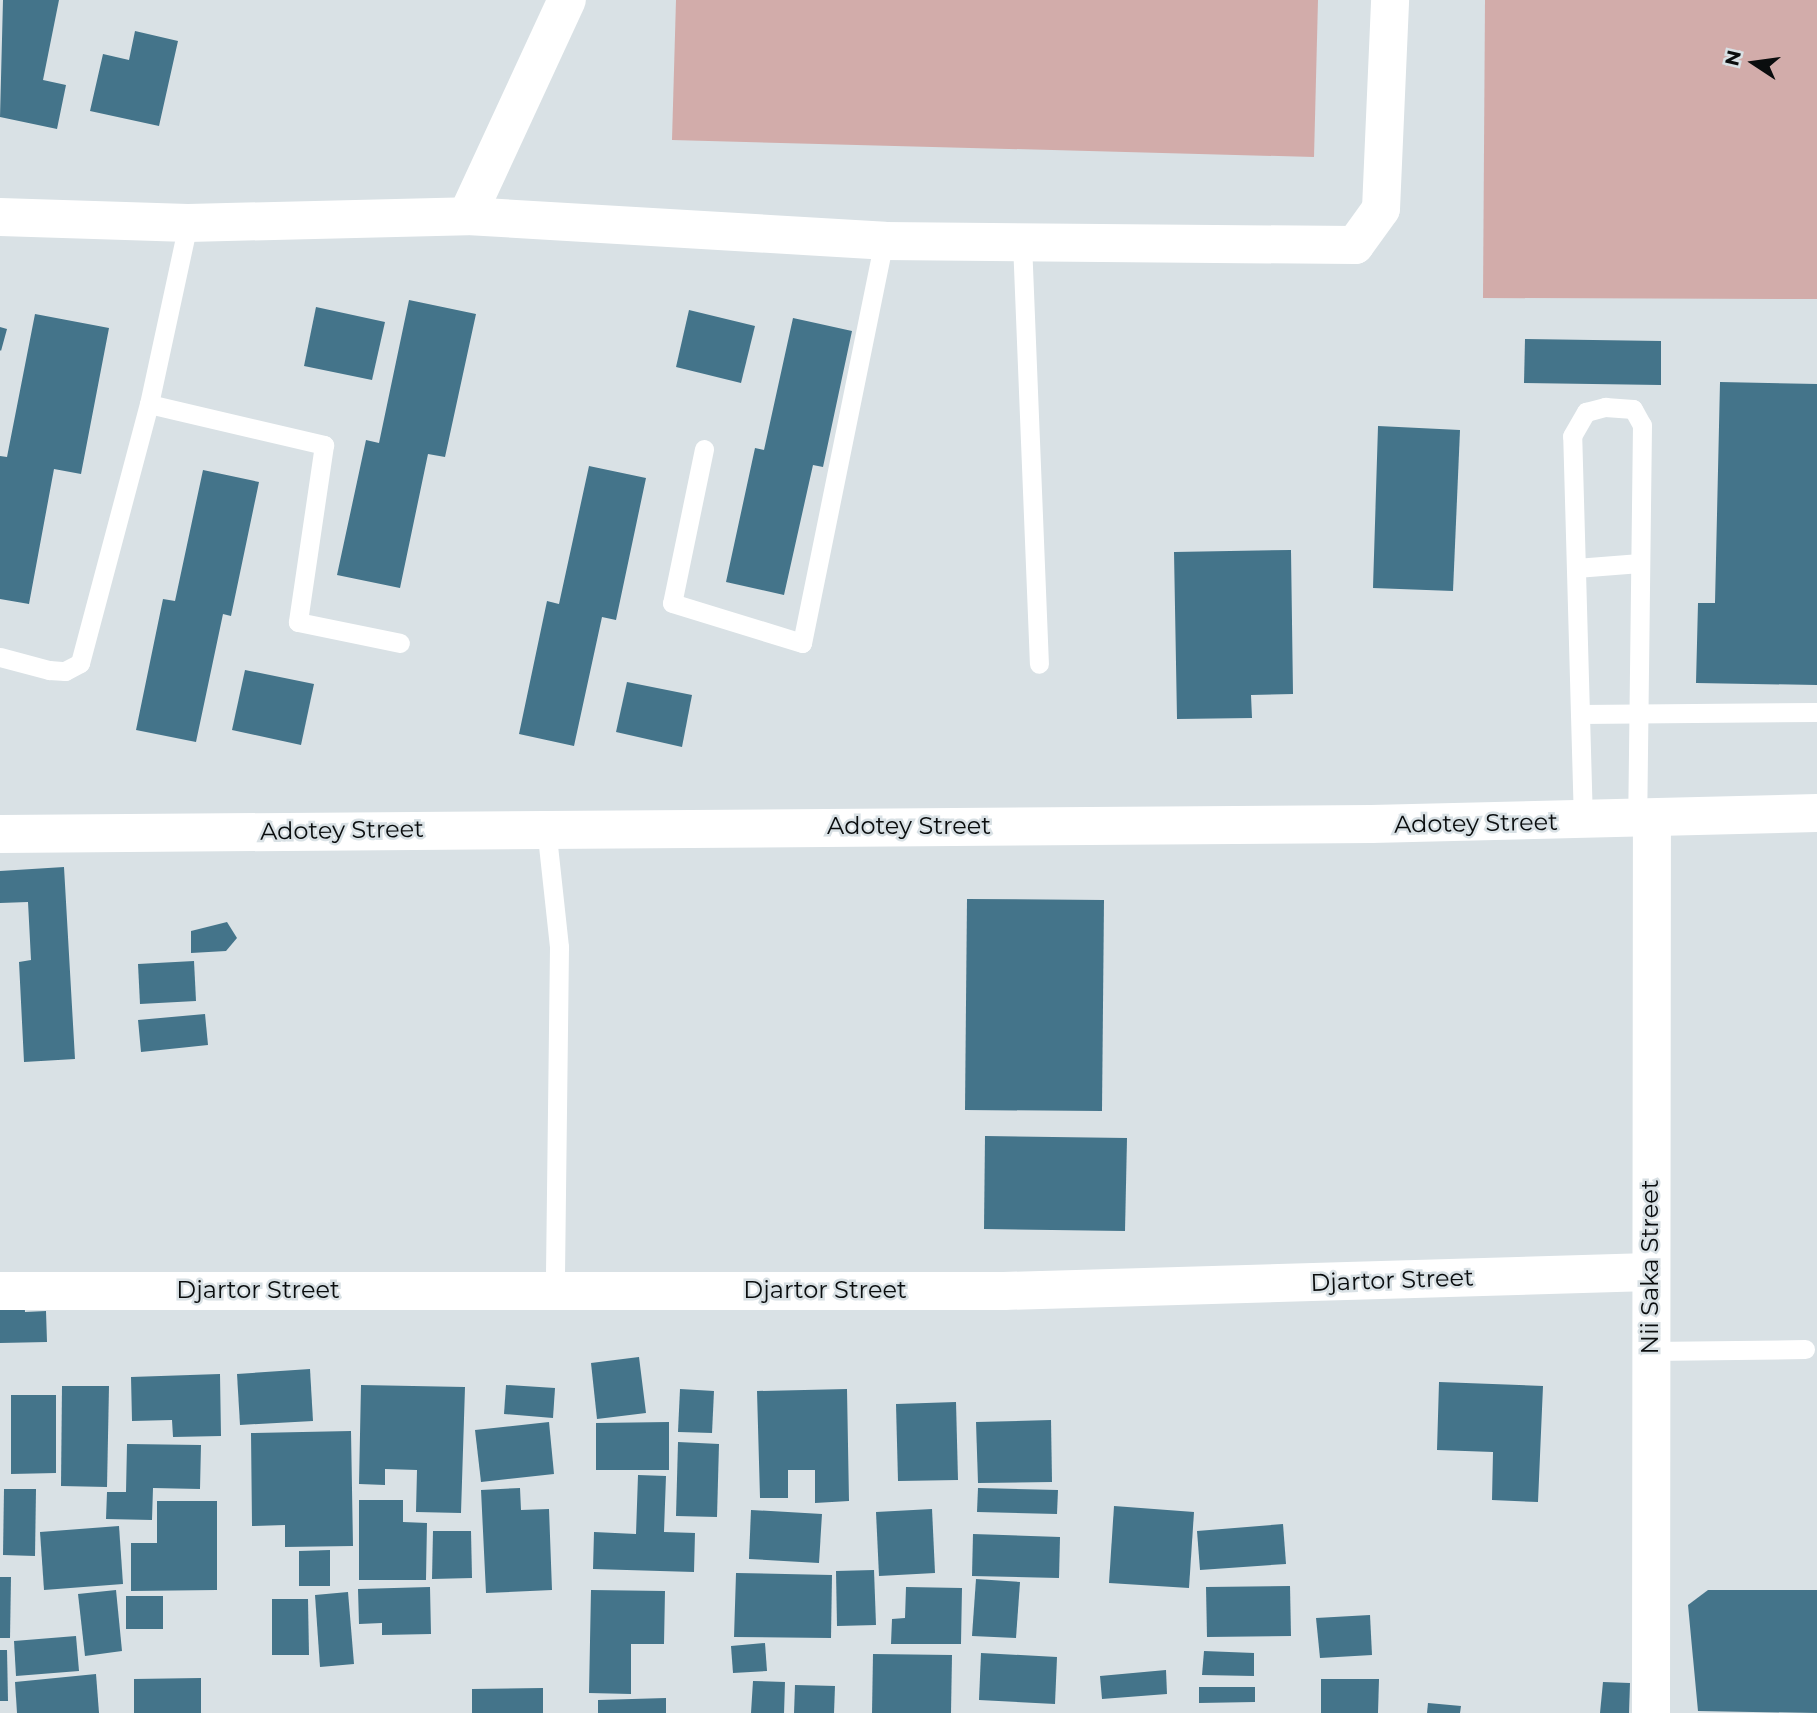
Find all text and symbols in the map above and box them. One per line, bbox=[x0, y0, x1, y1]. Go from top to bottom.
north arrow bbox=[1719, 28, 1789, 98]
text: N bbox=[1720, 48, 1746, 68]
street label: Adotey Street bbox=[1394, 807, 1558, 839]
street label: Adotey Street bbox=[827, 812, 991, 840]
street label: Adotey Street bbox=[260, 814, 424, 846]
street label: Nii Saka Street bbox=[1636, 1180, 1664, 1354]
street label: Djartor Street bbox=[1310, 1263, 1474, 1297]
street label: Djartor Street bbox=[176, 1276, 340, 1304]
street label: Djartor Street bbox=[743, 1276, 907, 1304]

